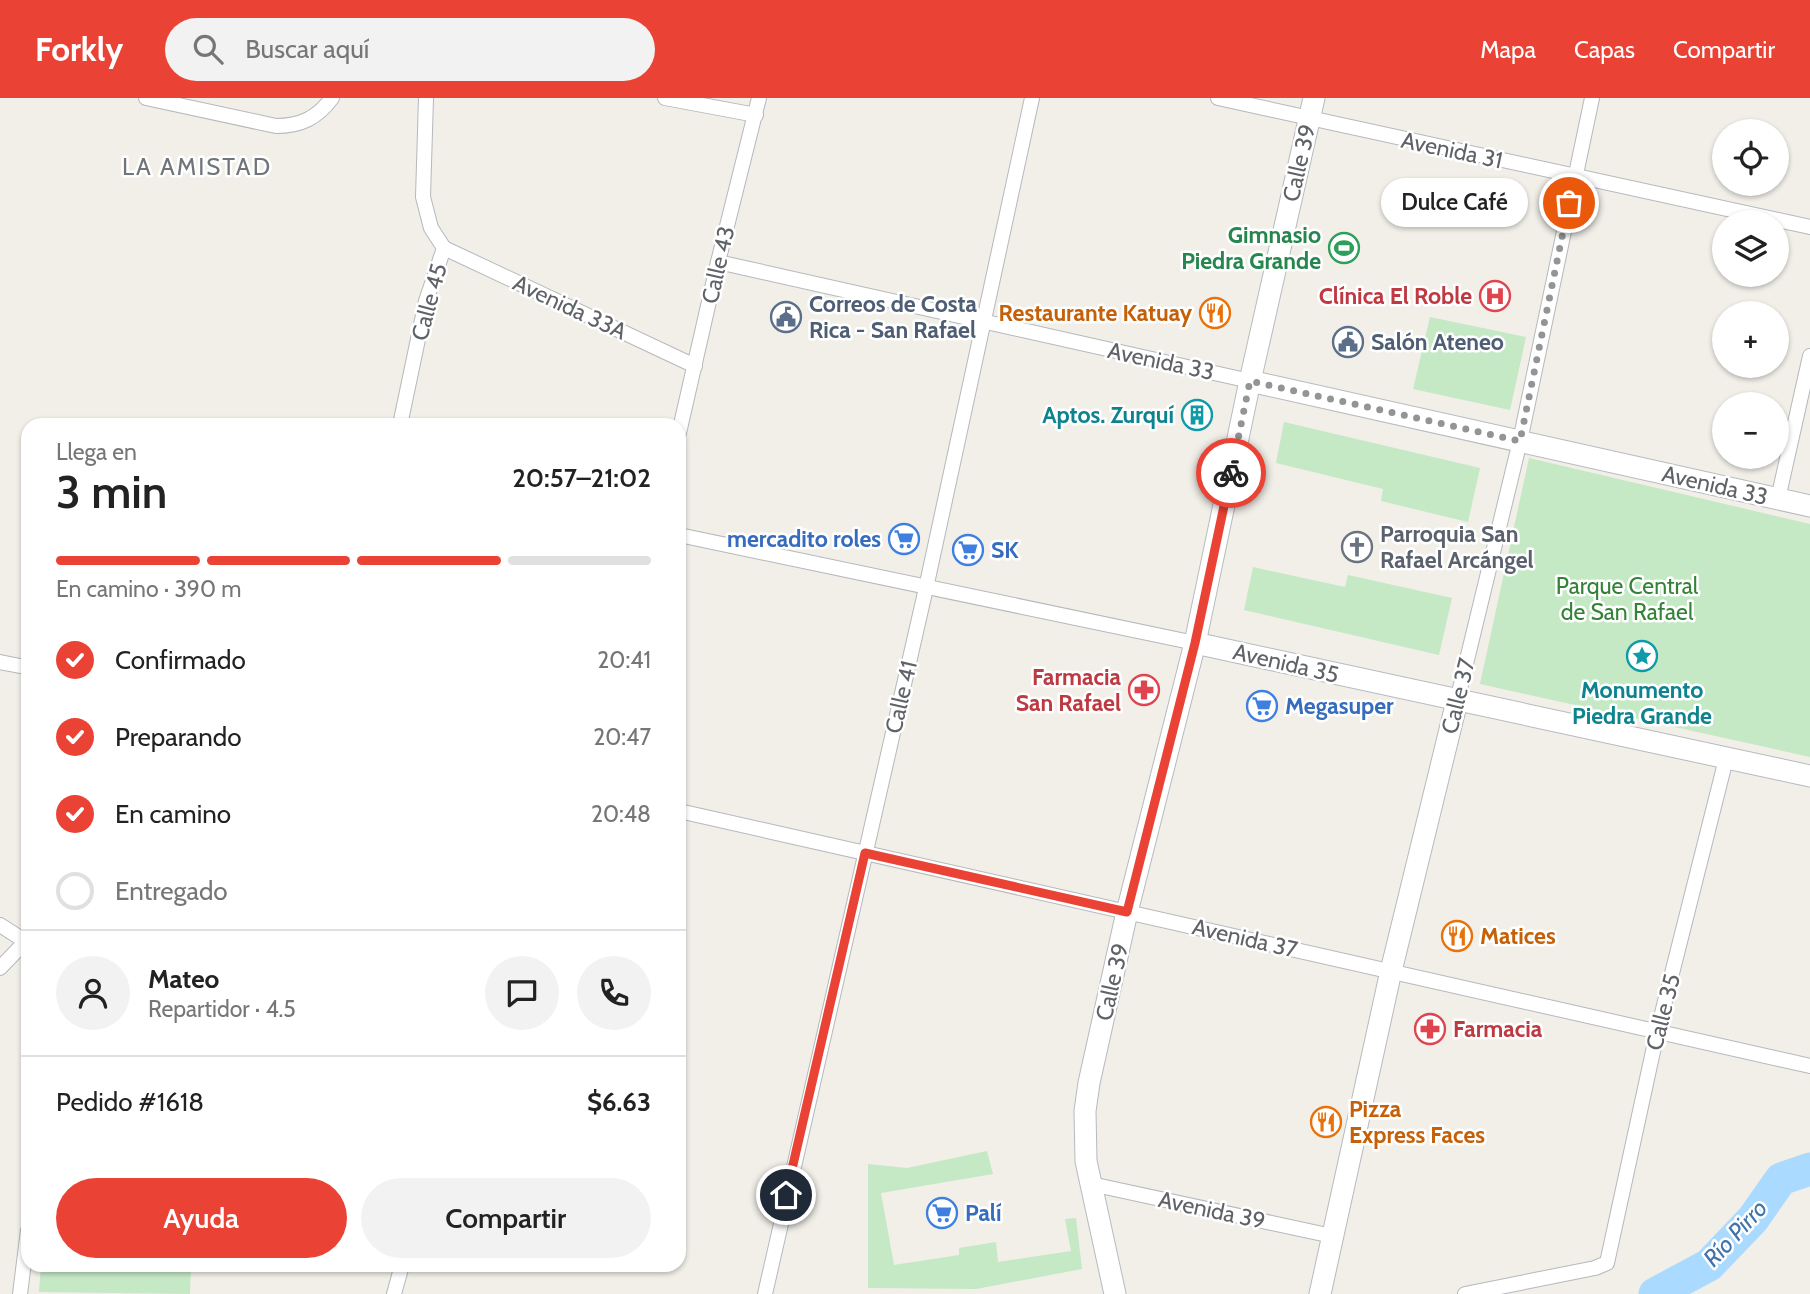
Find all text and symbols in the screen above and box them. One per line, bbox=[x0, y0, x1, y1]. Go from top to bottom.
search box bbox=[165, 18, 655, 81]
text: Forkly bbox=[35, 29, 123, 69]
icon: search bbox=[189, 30, 227, 68]
text: Buscar aquí bbox=[245, 33, 369, 65]
text: Mapa bbox=[1480, 35, 1536, 64]
text: Capas bbox=[1574, 35, 1635, 64]
text: Compartir bbox=[1673, 35, 1775, 64]
map controls bbox=[1712, 119, 1789, 469]
button: locate bbox=[1712, 119, 1789, 196]
street label: Calle 39 bbox=[1277, 122, 1321, 204]
street label: Avenida 31 bbox=[1399, 126, 1505, 174]
district label: LA AMISTAD bbox=[122, 152, 272, 181]
pin bbox=[1539, 173, 1599, 233]
callout: Dulce Café bbox=[1380, 178, 1527, 228]
icon: bag bbox=[1550, 184, 1588, 222]
text: Dulce Café bbox=[1401, 188, 1508, 216]
button: layers bbox=[1712, 210, 1789, 287]
place label: Gimnasio Piedra Grande bbox=[1181, 221, 1321, 275]
street label: Calle 43 bbox=[696, 224, 740, 306]
sports icon: Gimnasio Piedra Grande bbox=[1327, 231, 1361, 265]
street label: Calle 45 bbox=[405, 260, 453, 344]
street label: Avenida 33A bbox=[509, 269, 631, 345]
hospital icon: Clínica El Roble bbox=[1478, 279, 1512, 313]
place label: Clínica El Roble bbox=[1319, 282, 1472, 310]
place label: Correos de Costa Rica - San Rafael bbox=[809, 290, 977, 344]
restaurant icon: Restaurante Katuay bbox=[1198, 296, 1232, 330]
place label: Restaurante Katuay bbox=[999, 299, 1193, 327]
public building icon: Correos de Costa Rica - San Rafael bbox=[769, 300, 803, 334]
button: + bbox=[1712, 301, 1789, 378]
public building icon: Salón Ateneo bbox=[1331, 325, 1365, 359]
place label: Salón Ateneo bbox=[1371, 328, 1504, 356]
street label: Avenida 33 bbox=[1105, 336, 1217, 386]
button: − bbox=[1712, 392, 1789, 469]
building icon: Aptos. Zurquí bbox=[1180, 398, 1214, 432]
place label: Aptos. Zurquí bbox=[1042, 401, 1174, 429]
text: Llega en bbox=[56, 438, 137, 466]
courier bbox=[1196, 438, 1266, 508]
icon: bike bbox=[1212, 454, 1250, 492]
street label: Avenida 33 bbox=[1659, 459, 1771, 511]
text: 20:57–21:02 bbox=[512, 462, 651, 494]
text: 3 min bbox=[56, 464, 167, 520]
place label: Parroquia San Rafael Arcángel bbox=[1380, 520, 1534, 574]
supermarket icon: mercadito roles bbox=[887, 522, 921, 556]
place label: mercadito roles bbox=[727, 525, 881, 553]
church icon: Parroquia San Rafael Arcángel bbox=[1340, 530, 1374, 564]
supermarket icon: SK bbox=[951, 533, 985, 567]
place label: SK bbox=[991, 536, 1019, 564]
park label: Parque Central de San Rafael bbox=[1556, 572, 1699, 626]
text: En camino · 390 m bbox=[56, 575, 241, 603]
street label: Avenida 35 bbox=[1230, 637, 1342, 689]
place icon: Monumento Piedra Grande bbox=[1625, 639, 1659, 673]
icon: check bbox=[56, 641, 94, 679]
text: Confirmado bbox=[115, 644, 246, 676]
text: 20:41 bbox=[597, 646, 651, 674]
street label: Calle 37 bbox=[1435, 655, 1481, 737]
street label: Calle 41 bbox=[879, 658, 923, 736]
place label: Farmacia San Rafael bbox=[1016, 663, 1122, 717]
pharmacy icon: Farmacia San Rafael bbox=[1127, 673, 1161, 707]
place label: Monumento Piedra Grande bbox=[1572, 676, 1712, 730]
supermarket icon: Megasuper bbox=[1245, 689, 1279, 723]
place label: Megasuper bbox=[1285, 692, 1394, 720]
icon: check bbox=[56, 718, 94, 756]
text: Preparando bbox=[115, 721, 242, 753]
text: 20:47 bbox=[593, 723, 651, 751]
icon: check bbox=[56, 795, 94, 833]
text: En camino bbox=[115, 798, 231, 830]
text: 20:48 bbox=[591, 800, 651, 828]
text: Entregado bbox=[115, 875, 228, 907]
street label: Avenida 37 bbox=[1190, 912, 1301, 964]
restaurant icon: Matices bbox=[1440, 919, 1474, 953]
place label: Matices bbox=[1480, 922, 1556, 950]
street label: Calle 39 bbox=[1090, 941, 1134, 1023]
button: person bbox=[56, 956, 130, 1030]
button: chat bbox=[485, 956, 559, 1030]
button: phone bbox=[577, 956, 651, 1030]
text: Mateo bbox=[148, 963, 219, 995]
street label: Calle 35 bbox=[1640, 971, 1686, 1053]
text: Repartidor · 4.5 bbox=[148, 995, 296, 1023]
pharmacy icon: Farmacia bbox=[1413, 1012, 1447, 1046]
place label: Farmacia bbox=[1453, 1015, 1543, 1043]
text: Pedido #1618 bbox=[56, 1086, 204, 1118]
text: $6.63 bbox=[587, 1086, 651, 1118]
place label: Pizza Express Faces bbox=[1349, 1095, 1485, 1149]
restaurant icon: Pizza Express Faces bbox=[1309, 1105, 1343, 1139]
pin bbox=[756, 1165, 816, 1225]
icon: home bbox=[767, 1176, 805, 1214]
button: Ayuda bbox=[56, 1178, 347, 1258]
button: Compartir bbox=[361, 1178, 651, 1258]
street label: Avenida 39 bbox=[1156, 1185, 1268, 1235]
water label: Río Pirro bbox=[1697, 1194, 1773, 1272]
supermarket icon: Palí bbox=[925, 1196, 959, 1230]
place label: Palí bbox=[965, 1199, 1002, 1227]

